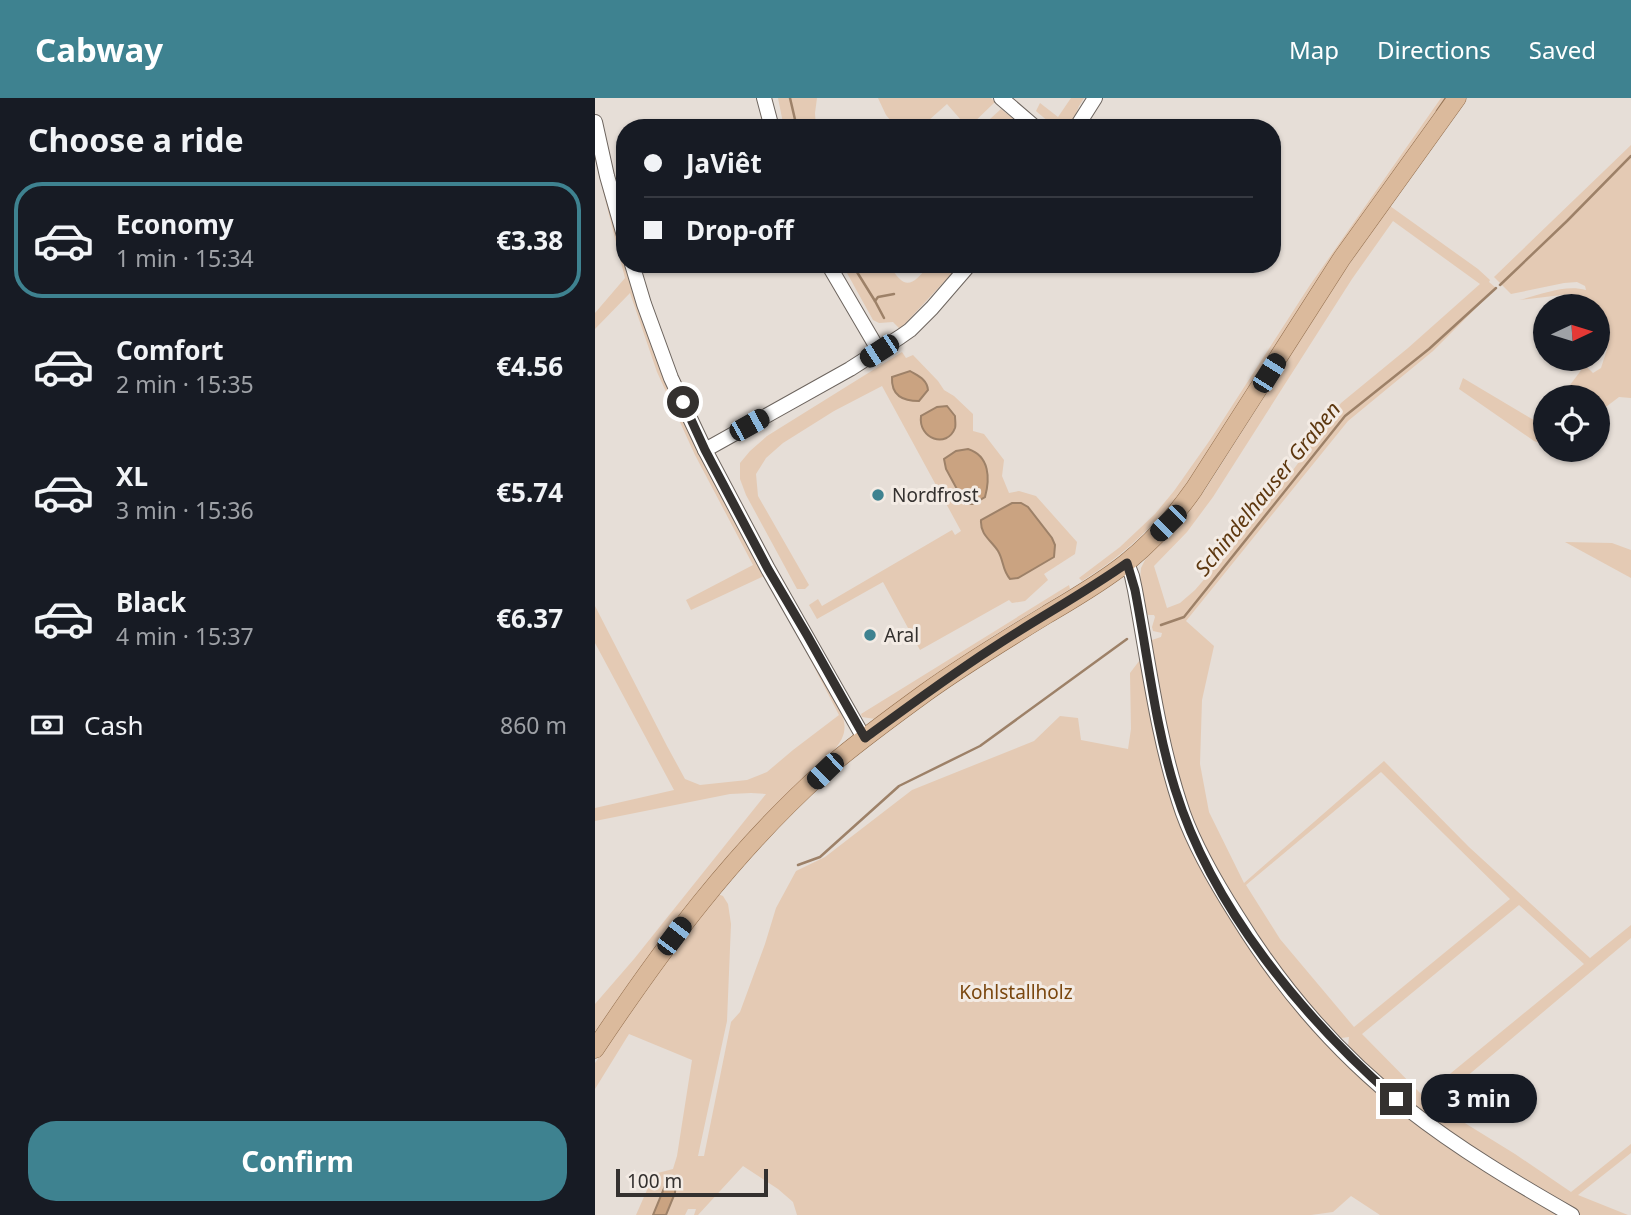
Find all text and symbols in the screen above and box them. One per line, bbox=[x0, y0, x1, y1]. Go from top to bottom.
text: Cabway bbox=[35, 27, 163, 72]
text: Map bbox=[1289, 33, 1339, 66]
text: Directions bbox=[1377, 33, 1491, 66]
text: Saved bbox=[1529, 33, 1596, 66]
text: Choose a ride bbox=[28, 118, 244, 161]
text: JaViêt bbox=[686, 145, 762, 181]
text: Economy bbox=[116, 206, 234, 242]
icon: car bbox=[32, 209, 95, 272]
text: Drop-off bbox=[686, 212, 793, 248]
text: €3.38 bbox=[496, 222, 563, 258]
text: 1 min · 15:34 bbox=[116, 242, 254, 274]
north arrow bbox=[1533, 294, 1610, 371]
map controls bbox=[1533, 294, 1610, 462]
car bbox=[856, 331, 903, 371]
text: Comfort bbox=[116, 332, 224, 368]
icon: car bbox=[32, 335, 95, 398]
text: €4.56 bbox=[496, 348, 563, 384]
car bbox=[1249, 350, 1290, 396]
text: 2 min · 15:35 bbox=[116, 368, 254, 400]
button: locate bbox=[1533, 385, 1610, 462]
route start bbox=[667, 386, 699, 418]
water label: Schindelhauser Graben bbox=[1188, 395, 1346, 581]
car bbox=[726, 406, 773, 444]
text: XL bbox=[116, 458, 148, 494]
icon: car bbox=[32, 461, 95, 524]
text: €5.74 bbox=[496, 474, 563, 510]
place label: Nordfrost bbox=[892, 482, 979, 508]
marker: Nordfrost bbox=[870, 487, 886, 503]
text: 3 min · 15:36 bbox=[116, 494, 254, 526]
car bbox=[1146, 501, 1191, 545]
text: Black bbox=[116, 584, 186, 620]
icon: car bbox=[32, 587, 95, 650]
text: €6.37 bbox=[496, 600, 563, 636]
text: 4 min · 15:37 bbox=[116, 620, 254, 652]
place label: Aral bbox=[884, 622, 919, 648]
marker: Aral bbox=[862, 627, 878, 643]
icon: cash bbox=[28, 706, 66, 744]
text: Cash bbox=[84, 707, 144, 743]
text: 860 m bbox=[500, 709, 567, 741]
car bbox=[803, 749, 848, 793]
car bbox=[653, 913, 696, 959]
park label: Kohlstallholz bbox=[959, 979, 1073, 1005]
callout: 3 min bbox=[1421, 1074, 1536, 1124]
text: 3 min bbox=[1447, 1082, 1511, 1114]
route end bbox=[1380, 1083, 1412, 1115]
button: Confirm bbox=[28, 1121, 567, 1201]
scale bar bbox=[616, 1166, 768, 1198]
text: 100 m bbox=[627, 1168, 682, 1194]

